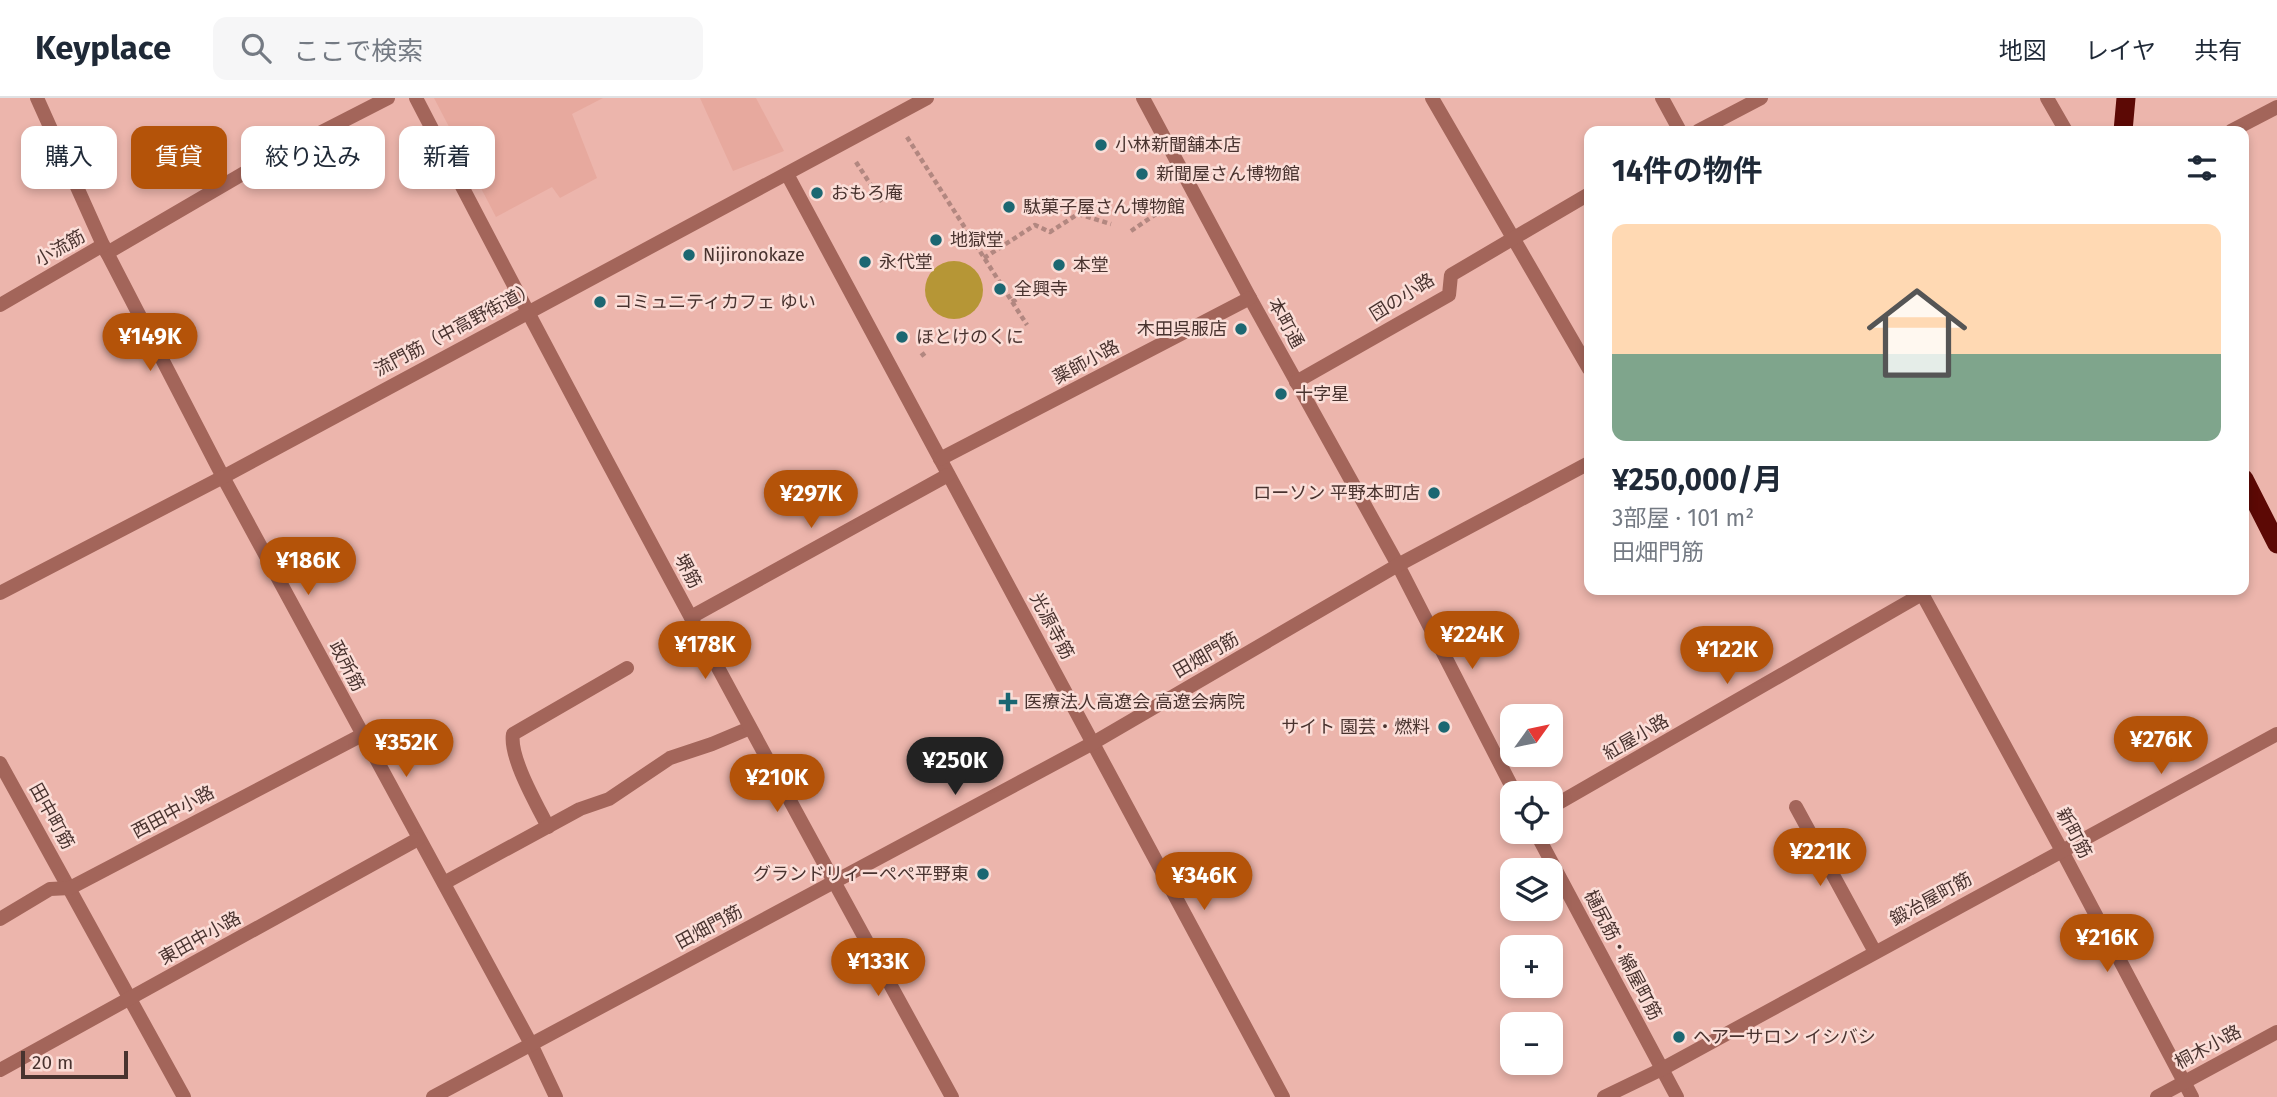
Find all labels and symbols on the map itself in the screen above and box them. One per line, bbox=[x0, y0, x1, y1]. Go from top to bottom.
place label: 小林新聞舗本店 bbox=[1115, 134, 1241, 156]
marker: 小林新聞舗本店 bbox=[1093, 137, 1109, 153]
place label: 新聞屋さん博物館 bbox=[1156, 163, 1300, 185]
marker: 新聞屋さん博物館 bbox=[1134, 166, 1150, 182]
place label: おもろ庵 bbox=[831, 182, 903, 204]
marker: おもろ庵 bbox=[809, 185, 825, 201]
place label: 駄菓子屋さん博物館 bbox=[1023, 196, 1185, 218]
marker: 駄菓子屋さん博物館 bbox=[1001, 199, 1017, 215]
street label: 小流筋 bbox=[31, 225, 89, 271]
place label: 地獄堂 bbox=[950, 229, 1004, 251]
marker: 地獄堂 bbox=[928, 232, 944, 248]
place label: Nijironokaze bbox=[703, 244, 805, 266]
marker: Nijironokaze bbox=[681, 247, 697, 263]
place label: 永代堂 bbox=[879, 251, 933, 273]
marker: 永代堂 bbox=[857, 254, 873, 270]
place label: 本堂 bbox=[1073, 254, 1109, 276]
marker: 本堂 bbox=[1051, 257, 1067, 273]
street label: 団の小路 bbox=[1366, 269, 1438, 325]
street label: 流門筋（中高野街道） bbox=[370, 277, 540, 381]
place label: 全興寺 bbox=[1014, 278, 1068, 300]
marker: 全興寺 bbox=[992, 281, 1008, 297]
place label: コミュニティカフェ ゆい bbox=[614, 291, 816, 313]
marker: コミュニティカフェ ゆい bbox=[592, 294, 608, 310]
street label: 本町通 bbox=[1263, 294, 1309, 352]
pin: ¥149K bbox=[101, 314, 199, 373]
place label: 木田呉服店 bbox=[1137, 318, 1227, 340]
marker: 木田呉服店 bbox=[1233, 321, 1249, 337]
place label: ほとけのくに bbox=[916, 326, 1024, 348]
marker: ほとけのくに bbox=[894, 329, 910, 345]
street label: 薬師小路 bbox=[1049, 335, 1123, 389]
place label: 十字星 bbox=[1295, 383, 1349, 405]
marker: 十字星 bbox=[1273, 386, 1289, 402]
pin: ¥297K bbox=[762, 470, 860, 530]
place label: ローソン 平野本町店 bbox=[1253, 482, 1420, 504]
marker: ローソン 平野本町店 bbox=[1426, 485, 1442, 501]
pin: ¥186K bbox=[259, 538, 357, 597]
street label: 堺筋 bbox=[670, 550, 706, 592]
street label: 光源寺筋 bbox=[1025, 589, 1079, 663]
pin: ¥224K bbox=[1423, 612, 1521, 671]
pin: ¥178K bbox=[656, 622, 754, 681]
pin: ¥122K bbox=[1678, 626, 1776, 686]
street label: 田畑門筋 bbox=[1169, 627, 1243, 683]
street label: 政所筋 bbox=[325, 637, 369, 695]
place label: 医療法人高遼会 高遼会病院 bbox=[1024, 691, 1245, 713]
marker: 医療法人高遼会 高遼会病院 bbox=[998, 692, 1018, 712]
north arrow bbox=[1500, 704, 1563, 766]
street label: 紅屋小路 bbox=[1599, 709, 1673, 765]
place label: サイト 園芸・燃料 bbox=[1281, 716, 1430, 738]
pin: ¥276K bbox=[2112, 716, 2210, 776]
marker: サイト 園芸・燃料 bbox=[1436, 719, 1452, 735]
pin: ¥352K bbox=[357, 720, 455, 779]
pin: ¥250K bbox=[906, 738, 1004, 797]
pin: ¥210K bbox=[728, 754, 826, 814]
street label: 田中町筋 bbox=[25, 779, 79, 853]
street label: 西田中小路 bbox=[128, 781, 218, 843]
street label: 新町筋 bbox=[2052, 804, 2096, 862]
pin: ¥221K bbox=[1771, 828, 1869, 888]
pin: ¥346K bbox=[1155, 852, 1253, 912]
place label: グランドリィーぺぺ平野東 bbox=[753, 863, 969, 885]
marker: グランドリィーぺぺ平野東 bbox=[975, 866, 991, 882]
street label: 鍛冶屋町筋 bbox=[1886, 868, 1976, 930]
street label: 樋尻筋・綿屋町筋 bbox=[1579, 886, 1667, 1024]
street label: 田畑門筋 bbox=[672, 900, 746, 954]
street label: 東田中小路 bbox=[155, 907, 245, 969]
pin: ¥216K bbox=[2058, 914, 2156, 974]
pin: ¥133K bbox=[829, 939, 927, 998]
street label: 桐木小路 bbox=[2171, 1020, 2245, 1074]
place label: ヘアーサロン イシバシ bbox=[1693, 1026, 1876, 1048]
marker: ヘアーサロン イシバシ bbox=[1671, 1029, 1687, 1045]
scale bar bbox=[21, 1048, 128, 1080]

